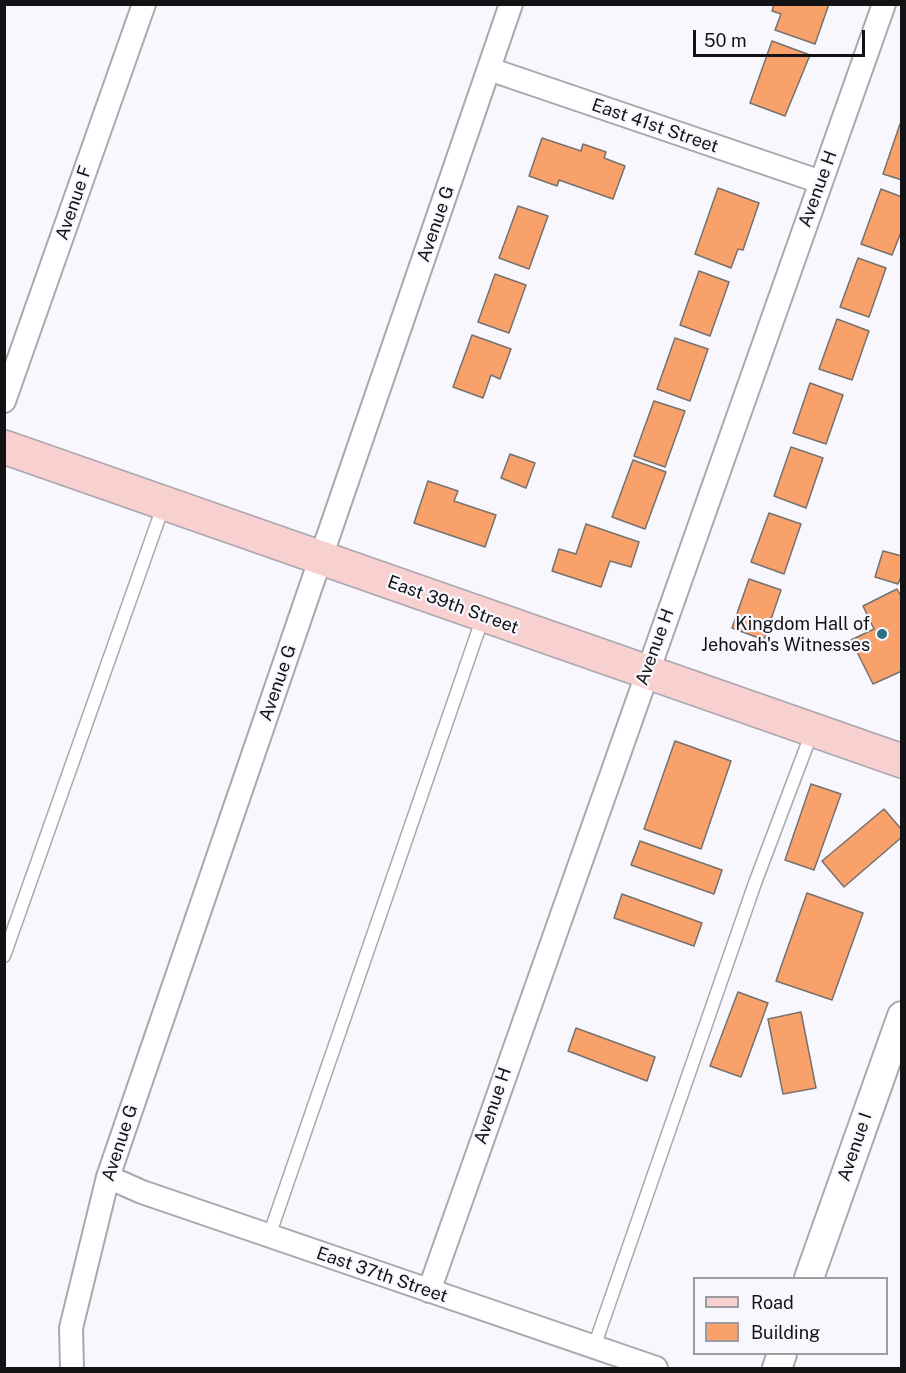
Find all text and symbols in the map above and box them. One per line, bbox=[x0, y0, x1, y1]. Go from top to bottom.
scale bar bbox=[696, 18, 868, 56]
text: 50 m bbox=[704, 30, 747, 51]
street label: East 41st Street bbox=[589, 94, 721, 158]
street label: Avenue H bbox=[794, 148, 842, 230]
street label: Avenue F bbox=[51, 163, 97, 243]
street label: Avenue G bbox=[413, 183, 459, 265]
street label: East 39th Street bbox=[384, 571, 522, 639]
street label: Avenue H bbox=[631, 606, 679, 688]
place label: Kingdom Hall of Jehovah's Witnesses bbox=[701, 613, 870, 656]
marker: Kingdom Hall of Jehovah's Witnesses bbox=[875, 627, 889, 641]
street label: Avenue G bbox=[255, 642, 301, 724]
street label: Avenue H bbox=[470, 1065, 516, 1147]
street label: Avenue G bbox=[97, 1102, 143, 1184]
street label: Avenue I bbox=[833, 1110, 877, 1184]
street label: East 37th Street bbox=[314, 1242, 450, 1308]
legend bbox=[693, 1277, 888, 1355]
text: Road bbox=[751, 1292, 794, 1313]
text: Building bbox=[751, 1322, 820, 1343]

